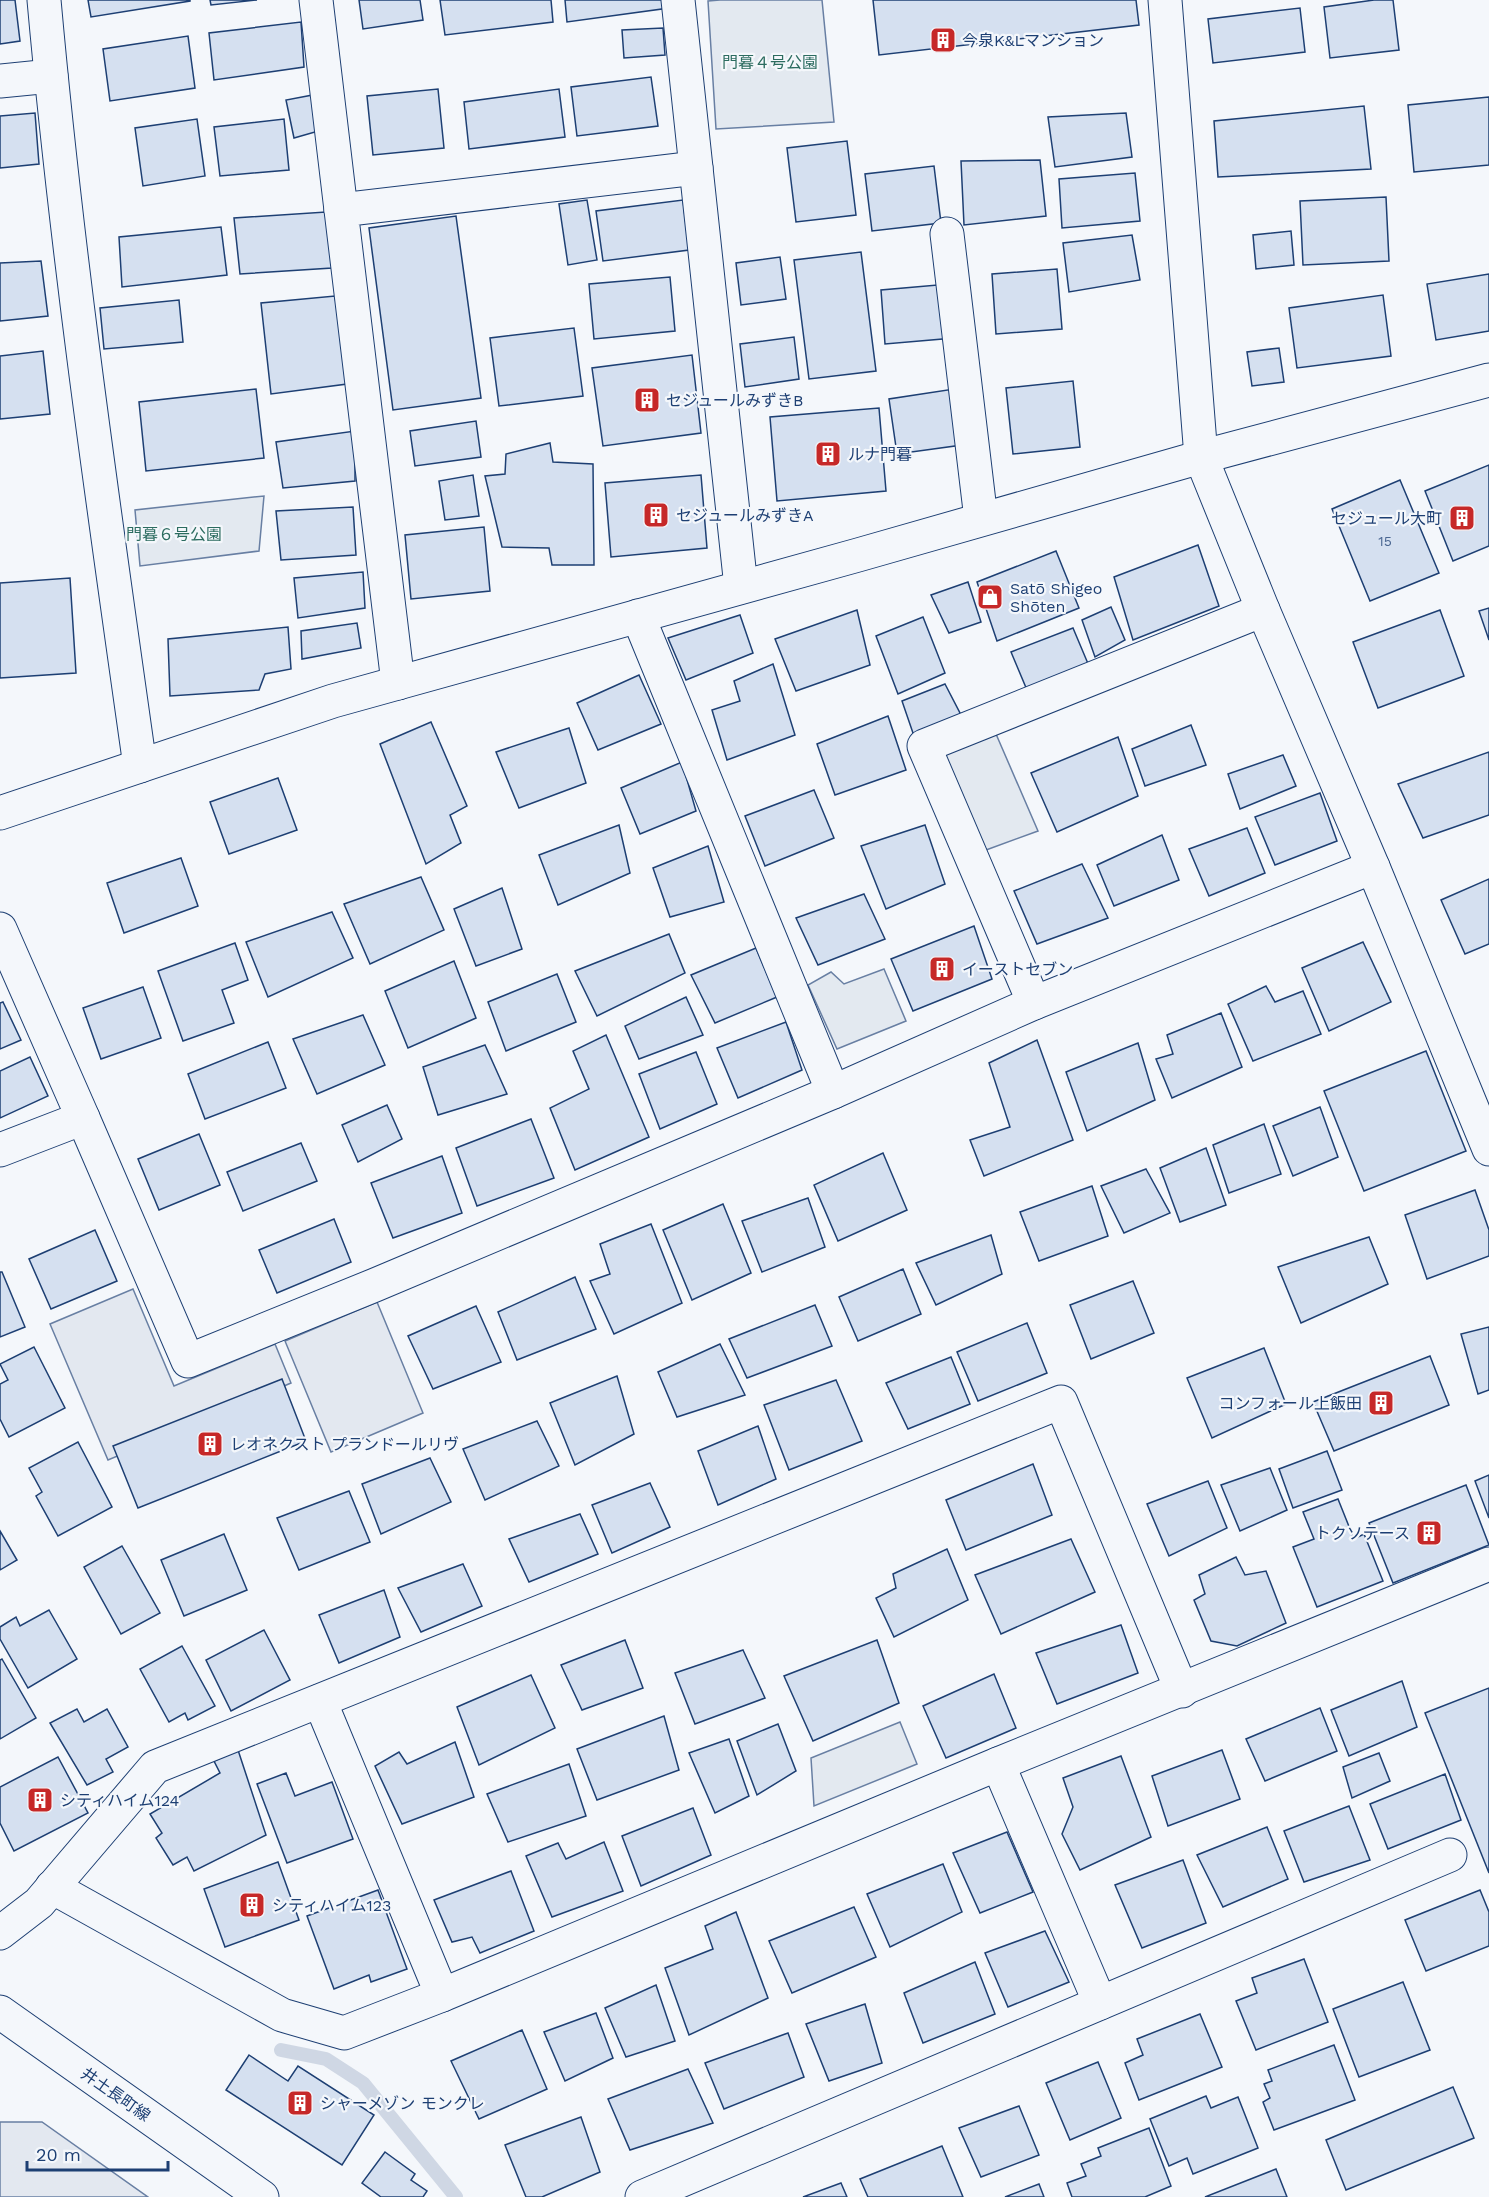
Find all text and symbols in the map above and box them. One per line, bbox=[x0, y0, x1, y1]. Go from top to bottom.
building icon: 今泉K&Lマンション bbox=[928, 25, 958, 55]
place label: 今泉K&Lマンション bbox=[962, 31, 1104, 50]
park label: 門暮４号公園 bbox=[722, 53, 818, 72]
building icon: セジュールみずきB bbox=[632, 385, 662, 415]
place label: セジュールみずきB bbox=[666, 391, 803, 410]
building icon: ルナ門暮 bbox=[813, 439, 843, 469]
place label: ルナ門暮 bbox=[848, 445, 912, 464]
building icon: セジュールみずきA bbox=[641, 500, 671, 530]
building icon: セジュール大町 bbox=[1447, 503, 1477, 533]
place label: セジュールみずきA bbox=[676, 506, 814, 525]
place label: セジュール大町 bbox=[1331, 509, 1442, 528]
park label: 門暮６号公園 bbox=[126, 525, 222, 544]
house number: 15 bbox=[1378, 533, 1392, 549]
place label: Satō Shigeo Shōten bbox=[1010, 579, 1102, 616]
shop icon: Satō Shigeo Shōten bbox=[975, 582, 1005, 612]
building icon: イーストセブン bbox=[927, 954, 957, 984]
place label: イーストセブン bbox=[962, 960, 1073, 979]
building icon: コンフォール上飯田 bbox=[1366, 1388, 1396, 1418]
place label: コンフォール上飯田 bbox=[1218, 1394, 1362, 1413]
building icon: レオネクスト プランドールリヴ bbox=[195, 1429, 225, 1459]
place label: レオネクスト プランドールリヴ bbox=[230, 1435, 459, 1454]
building icon: トクソテース bbox=[1414, 1518, 1444, 1548]
place label: トクソテース bbox=[1315, 1524, 1410, 1543]
building icon: シティハイム124 bbox=[25, 1785, 55, 1815]
place label: シティハイム124 bbox=[60, 1791, 179, 1810]
building icon: シティハイム123 bbox=[237, 1890, 267, 1920]
place label: シティハイム123 bbox=[272, 1896, 391, 1915]
street label: 井土長町線 bbox=[77, 2064, 154, 2125]
building icon: シャーメゾン モンクレ bbox=[285, 2088, 315, 2118]
place label: シャーメゾン モンクレ bbox=[320, 2094, 485, 2113]
scale bar bbox=[27, 2134, 168, 2172]
text: 20 m bbox=[36, 2144, 81, 2165]

